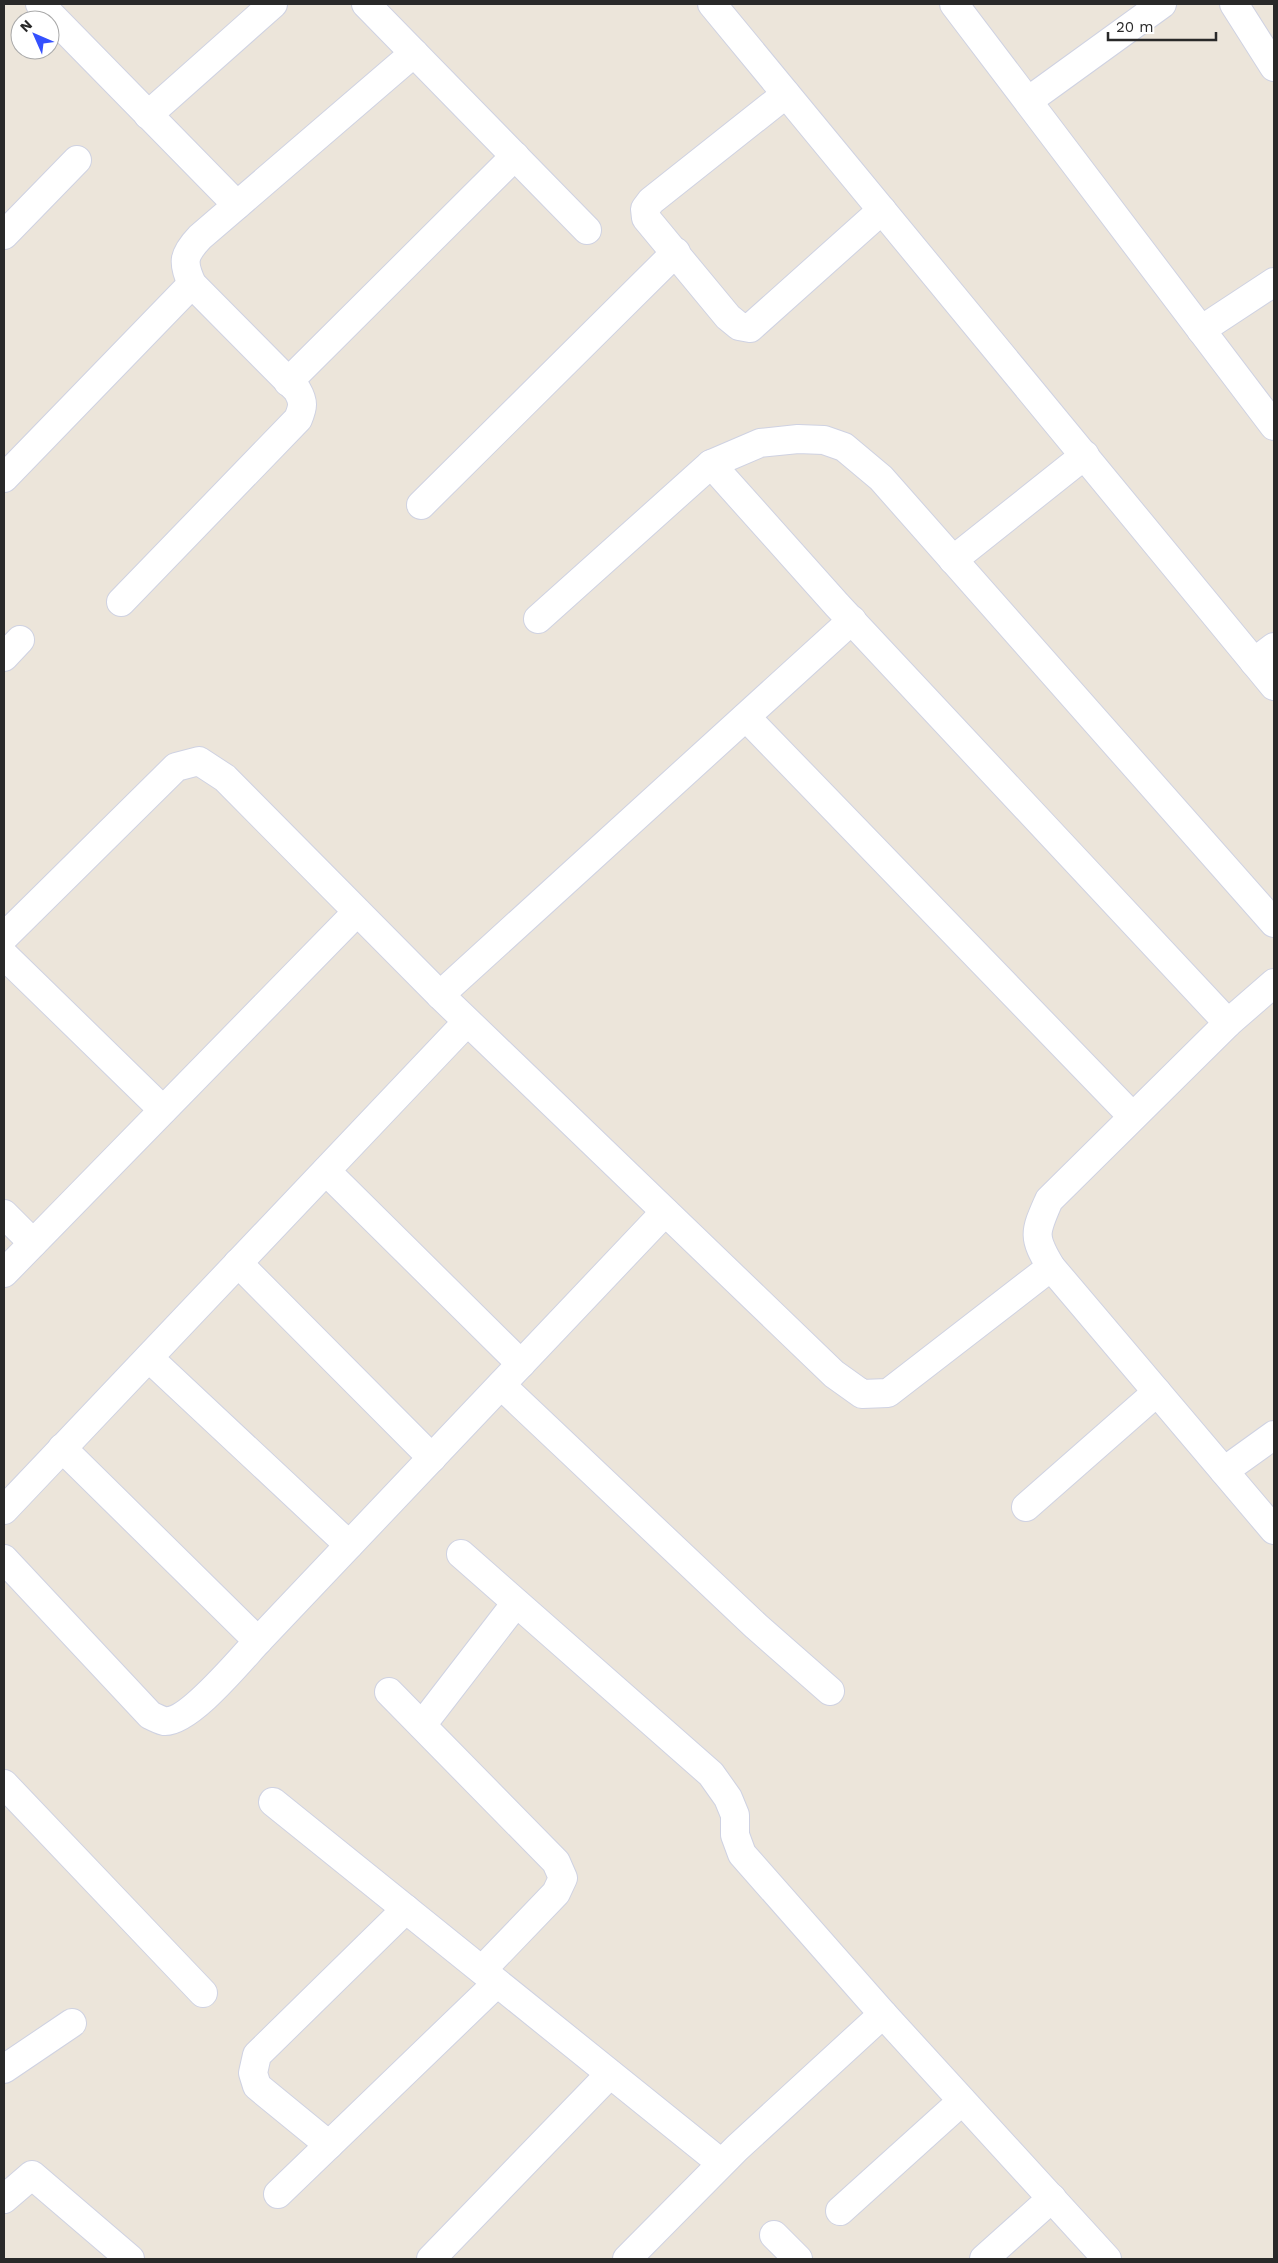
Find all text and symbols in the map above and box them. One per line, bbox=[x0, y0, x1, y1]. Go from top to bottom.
north arrow bbox=[10, 10, 60, 60]
scale bar bbox=[1108, 10, 1216, 42]
text: N bbox=[16, 16, 35, 35]
text: 20 m bbox=[1116, 18, 1154, 36]

